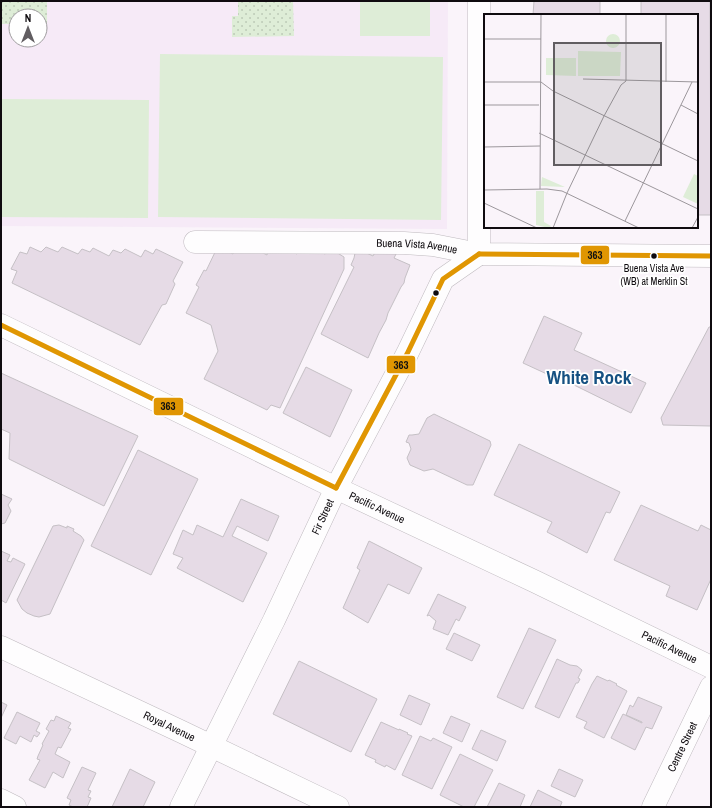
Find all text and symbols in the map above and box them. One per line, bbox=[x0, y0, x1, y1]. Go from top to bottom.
north arrow bbox=[8, 8, 48, 48]
text: N bbox=[25, 11, 31, 25]
inset map bbox=[484, 14, 698, 228]
street label: Buena Vista Avenue bbox=[376, 236, 459, 257]
line badge: 363 bbox=[580, 245, 610, 265]
text: 363 bbox=[587, 248, 603, 262]
marker: Buena Vista Ave (WB) at Merklin St bbox=[649, 251, 659, 261]
place label: Buena Vista Ave (WB) at Merklin St bbox=[621, 262, 688, 288]
unlabelled marker bbox=[431, 288, 441, 298]
line badge: 363 bbox=[386, 355, 416, 374]
text: 363 bbox=[393, 358, 409, 372]
district label: White Rock bbox=[547, 364, 632, 390]
line badge: 363 bbox=[153, 397, 184, 416]
text: 363 bbox=[160, 399, 176, 413]
street label: Pacific Avenue bbox=[347, 488, 407, 526]
street label: Fir Street bbox=[308, 496, 337, 537]
street label: Pacific Avenue bbox=[639, 627, 700, 666]
street label: Royal Avenue bbox=[141, 708, 198, 744]
street label: Centre Street bbox=[664, 719, 700, 774]

